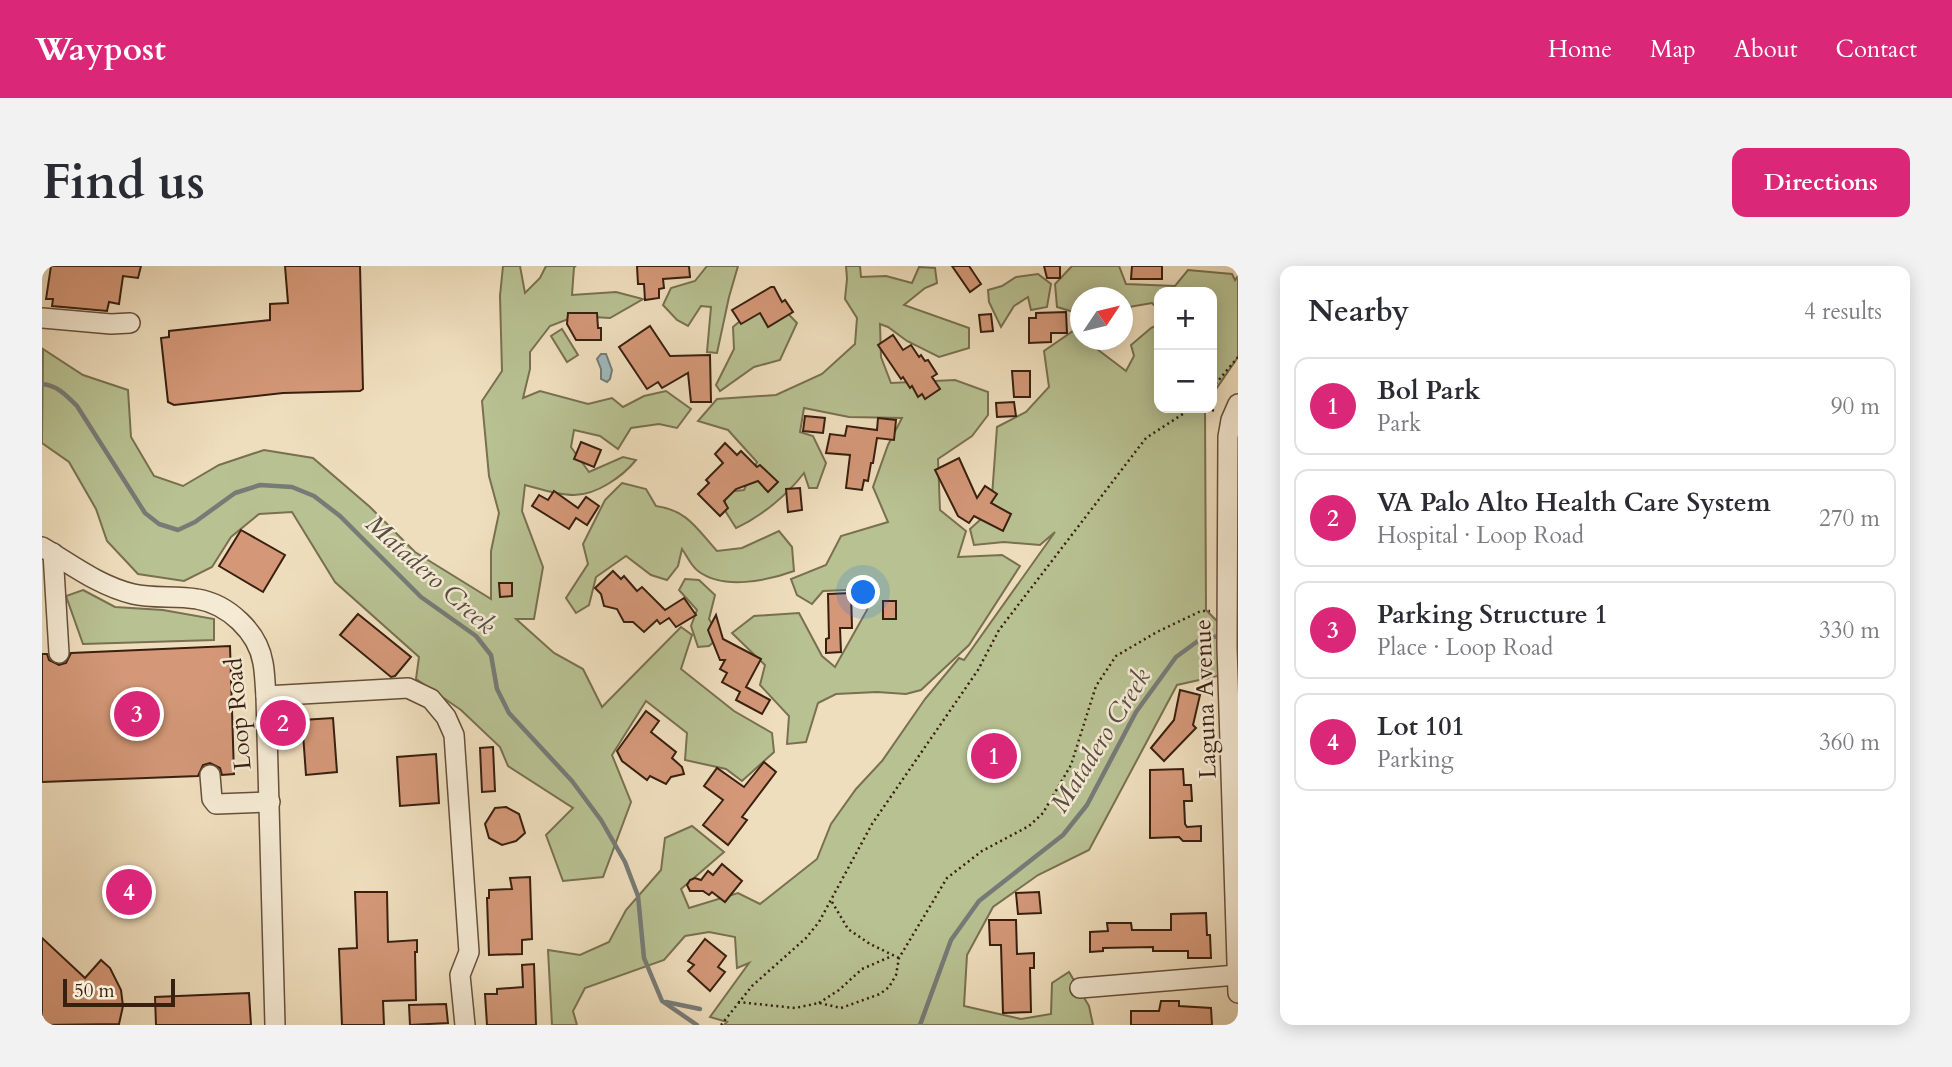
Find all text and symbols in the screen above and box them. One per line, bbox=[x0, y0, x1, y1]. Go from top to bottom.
text: Waypost bbox=[35, 27, 166, 72]
text: Home bbox=[1548, 33, 1612, 66]
text: Map bbox=[1650, 33, 1696, 66]
text: About bbox=[1734, 33, 1798, 66]
text: Contact bbox=[1836, 33, 1917, 66]
button: Directions bbox=[1732, 148, 1910, 217]
text: Find us bbox=[42, 149, 205, 216]
north arrow bbox=[1070, 287, 1133, 350]
map controls bbox=[1154, 287, 1217, 413]
button: + bbox=[1154, 287, 1217, 350]
text: Nearby bbox=[1308, 291, 1409, 332]
text: 4 results bbox=[1804, 296, 1882, 327]
button: − bbox=[1154, 350, 1217, 413]
text: Bol Park bbox=[1377, 373, 1480, 408]
text: 1 bbox=[1327, 391, 1339, 422]
text: 90 m bbox=[1831, 391, 1880, 422]
text: Park bbox=[1377, 408, 1421, 439]
text: VA Palo Alto Health Care System bbox=[1377, 485, 1771, 520]
text: 2 bbox=[1327, 503, 1339, 534]
text: 270 m bbox=[1819, 503, 1880, 534]
water label: Matadero Creek bbox=[358, 506, 503, 642]
text: Hospital · Loop Road bbox=[1377, 520, 1584, 551]
your location bbox=[846, 575, 880, 609]
text: Parking Structure 1 bbox=[1377, 597, 1608, 632]
text: 3 bbox=[1327, 615, 1339, 646]
text: 330 m bbox=[1819, 615, 1880, 646]
street label: Laguna Avenue bbox=[1186, 619, 1225, 779]
text: Place · Loop Road bbox=[1377, 632, 1553, 663]
street label: Loop Road bbox=[217, 656, 260, 771]
water label: Matadero Creek bbox=[1042, 661, 1159, 819]
pin: 3 bbox=[114, 688, 160, 740]
pin: 2 bbox=[260, 697, 306, 749]
text: Lot 101 bbox=[1377, 709, 1465, 744]
text: 4 bbox=[1327, 727, 1339, 758]
text: 360 m bbox=[1819, 727, 1880, 758]
pin: 1 bbox=[971, 730, 1017, 782]
text: Parking bbox=[1377, 744, 1454, 775]
pin: 4 bbox=[106, 866, 152, 918]
scale bar bbox=[63, 976, 175, 1008]
text: 50 m bbox=[74, 978, 115, 1004]

